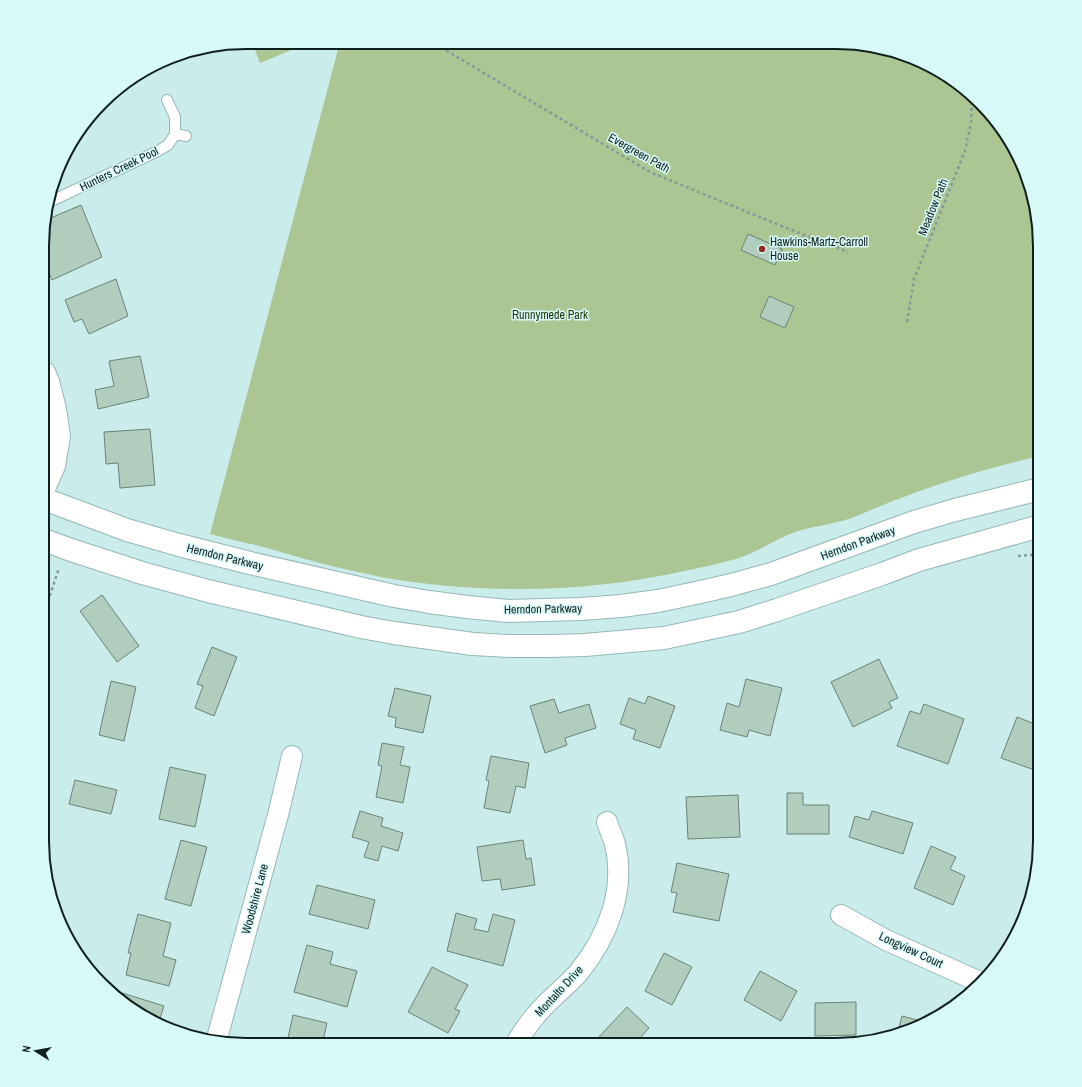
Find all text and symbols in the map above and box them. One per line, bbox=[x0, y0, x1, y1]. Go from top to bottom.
street label: Evergreen Path bbox=[605, 129, 673, 177]
street label: Hunters Creek Pool bbox=[77, 143, 161, 195]
street label: Meadow Path bbox=[914, 176, 952, 238]
place label: Hawkins-Martz-Carroll House bbox=[770, 234, 868, 264]
marker: Hawkins-Martz-Carroll House bbox=[757, 244, 767, 254]
park label: Runnymede Park bbox=[512, 307, 588, 323]
street label: Herndon Parkway bbox=[819, 522, 898, 564]
street label: Herndon Parkway bbox=[185, 540, 265, 574]
street label: Herndon Parkway bbox=[504, 600, 582, 618]
street label: Woodshire Lane bbox=[238, 862, 272, 936]
street label: Longview Court bbox=[876, 928, 946, 972]
street label: Montalto Drive bbox=[531, 962, 587, 1020]
north arrow bbox=[16, 1031, 56, 1071]
text: N bbox=[19, 1045, 34, 1054]

